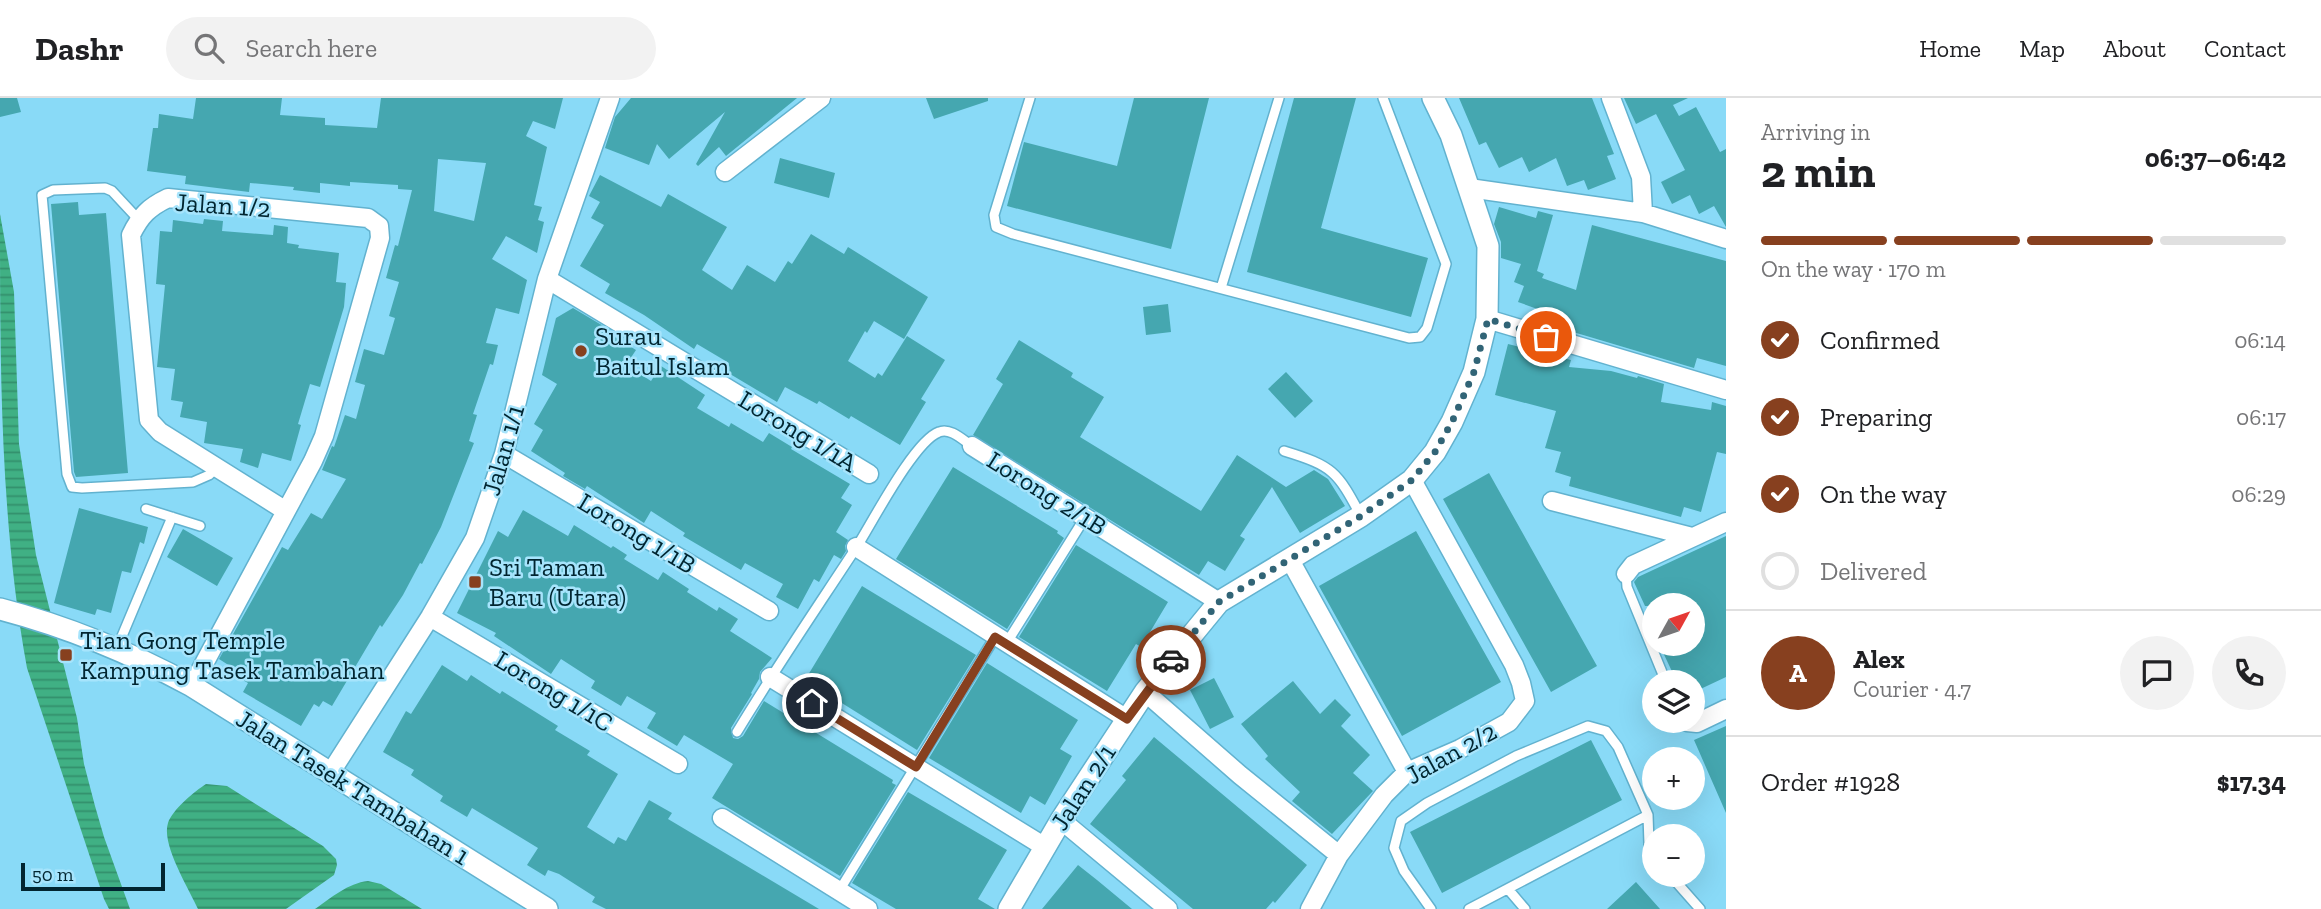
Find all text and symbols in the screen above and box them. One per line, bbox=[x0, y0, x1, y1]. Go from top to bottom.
search box bbox=[166, 17, 656, 80]
text: Dashr bbox=[35, 29, 124, 68]
icon: search bbox=[190, 29, 228, 67]
text: Search here bbox=[246, 32, 377, 64]
text: Home bbox=[1919, 34, 1981, 63]
text: Map bbox=[2019, 34, 2065, 63]
text: About bbox=[2103, 34, 2166, 63]
text: Contact bbox=[2204, 34, 2286, 63]
text: Arriving in bbox=[1761, 118, 1870, 146]
text: 06:37–06:42 bbox=[2145, 142, 2286, 174]
text: 2 min bbox=[1761, 144, 1876, 199]
street label: Jalan 1/2 bbox=[174, 186, 272, 224]
text: On the way · 170 m bbox=[1761, 255, 1946, 283]
pin bbox=[1516, 307, 1576, 367]
icon: bag bbox=[1527, 318, 1565, 356]
place label: Surau Baitul Islam bbox=[595, 320, 730, 382]
icon: check bbox=[1761, 321, 1799, 359]
text: Confirmed bbox=[1820, 324, 1940, 356]
text: 06:14 bbox=[2234, 326, 2286, 354]
marker: Surau Baitul Islam bbox=[573, 343, 589, 359]
street label: Lorong 1/1A bbox=[733, 383, 864, 479]
icon: check bbox=[1761, 398, 1799, 436]
street label: Jalan 1/1 bbox=[475, 401, 531, 499]
text: Preparing bbox=[1820, 401, 1932, 433]
text: 06:17 bbox=[2236, 403, 2286, 431]
street label: Lorong 2/1B bbox=[981, 444, 1113, 542]
icon: check bbox=[1761, 475, 1799, 513]
text: On the way bbox=[1820, 478, 1947, 510]
text: 06:29 bbox=[2231, 480, 2286, 508]
street label: Lorong 1/1B bbox=[572, 485, 702, 581]
place label: Sri Taman Baru (Utara) bbox=[489, 551, 626, 613]
text: Delivered bbox=[1820, 555, 1927, 587]
marker: Sri Taman Baru (Utara) bbox=[467, 574, 483, 590]
north arrow bbox=[1642, 593, 1704, 656]
map controls bbox=[1642, 593, 1705, 887]
place label: Tian Gong Temple Kampung Tasek Tambahan bbox=[80, 624, 385, 686]
courier bbox=[1136, 625, 1206, 695]
button: chat bbox=[2120, 636, 2194, 710]
button: phone bbox=[2212, 636, 2286, 710]
icon: car bbox=[1152, 641, 1190, 679]
street label: Lorong 1/1C bbox=[489, 643, 619, 739]
text: Alex bbox=[1853, 643, 1905, 675]
marker: Tian Gong Temple Kampung Tasek Tambahan bbox=[58, 647, 74, 663]
text: A bbox=[1789, 657, 1807, 689]
button: layers bbox=[1642, 670, 1705, 733]
pin bbox=[782, 673, 842, 733]
text: Courier · 4.7 bbox=[1853, 675, 1971, 703]
icon: home bbox=[793, 684, 831, 722]
street label: Jalan Tasek Tambahan 1 bbox=[231, 702, 475, 872]
street label: Jalan 2/2 bbox=[1400, 715, 1502, 791]
street label: Jalan 2/1 bbox=[1043, 738, 1123, 836]
button: + bbox=[1642, 747, 1705, 810]
text: Order #1928 bbox=[1761, 766, 1900, 798]
text: $17.34 bbox=[2217, 766, 2286, 798]
button: − bbox=[1642, 824, 1705, 887]
scale bar bbox=[21, 860, 164, 892]
text: 50 m bbox=[32, 863, 73, 886]

